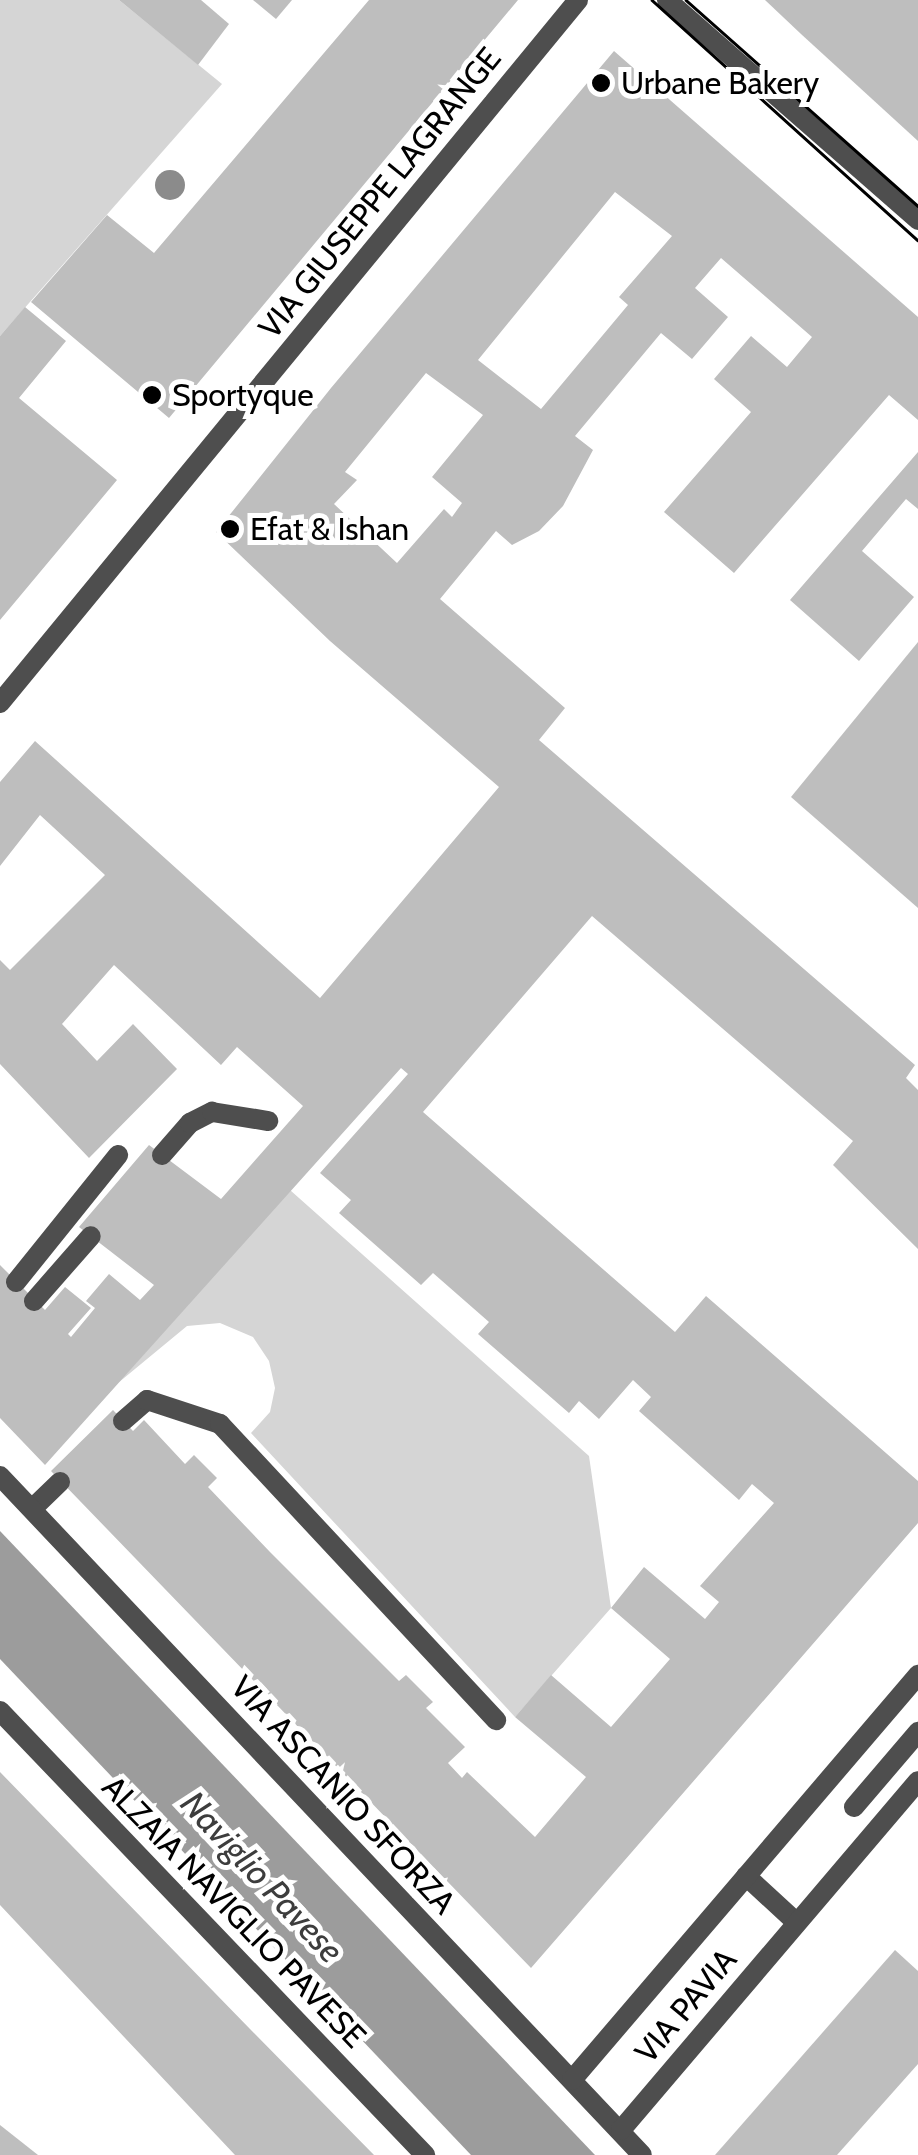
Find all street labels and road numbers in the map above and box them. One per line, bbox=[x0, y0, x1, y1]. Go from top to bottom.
street label: VIA GIUSEPPE LAGRANGE bbox=[251, 40, 509, 346]
street label: VIA ASCANIO SFORZA bbox=[223, 1668, 463, 1922]
street label: ALZAIA NAVIGLIO PAVESE bbox=[94, 1768, 374, 2056]
street label: VIA PAVIA bbox=[627, 1941, 745, 2071]

